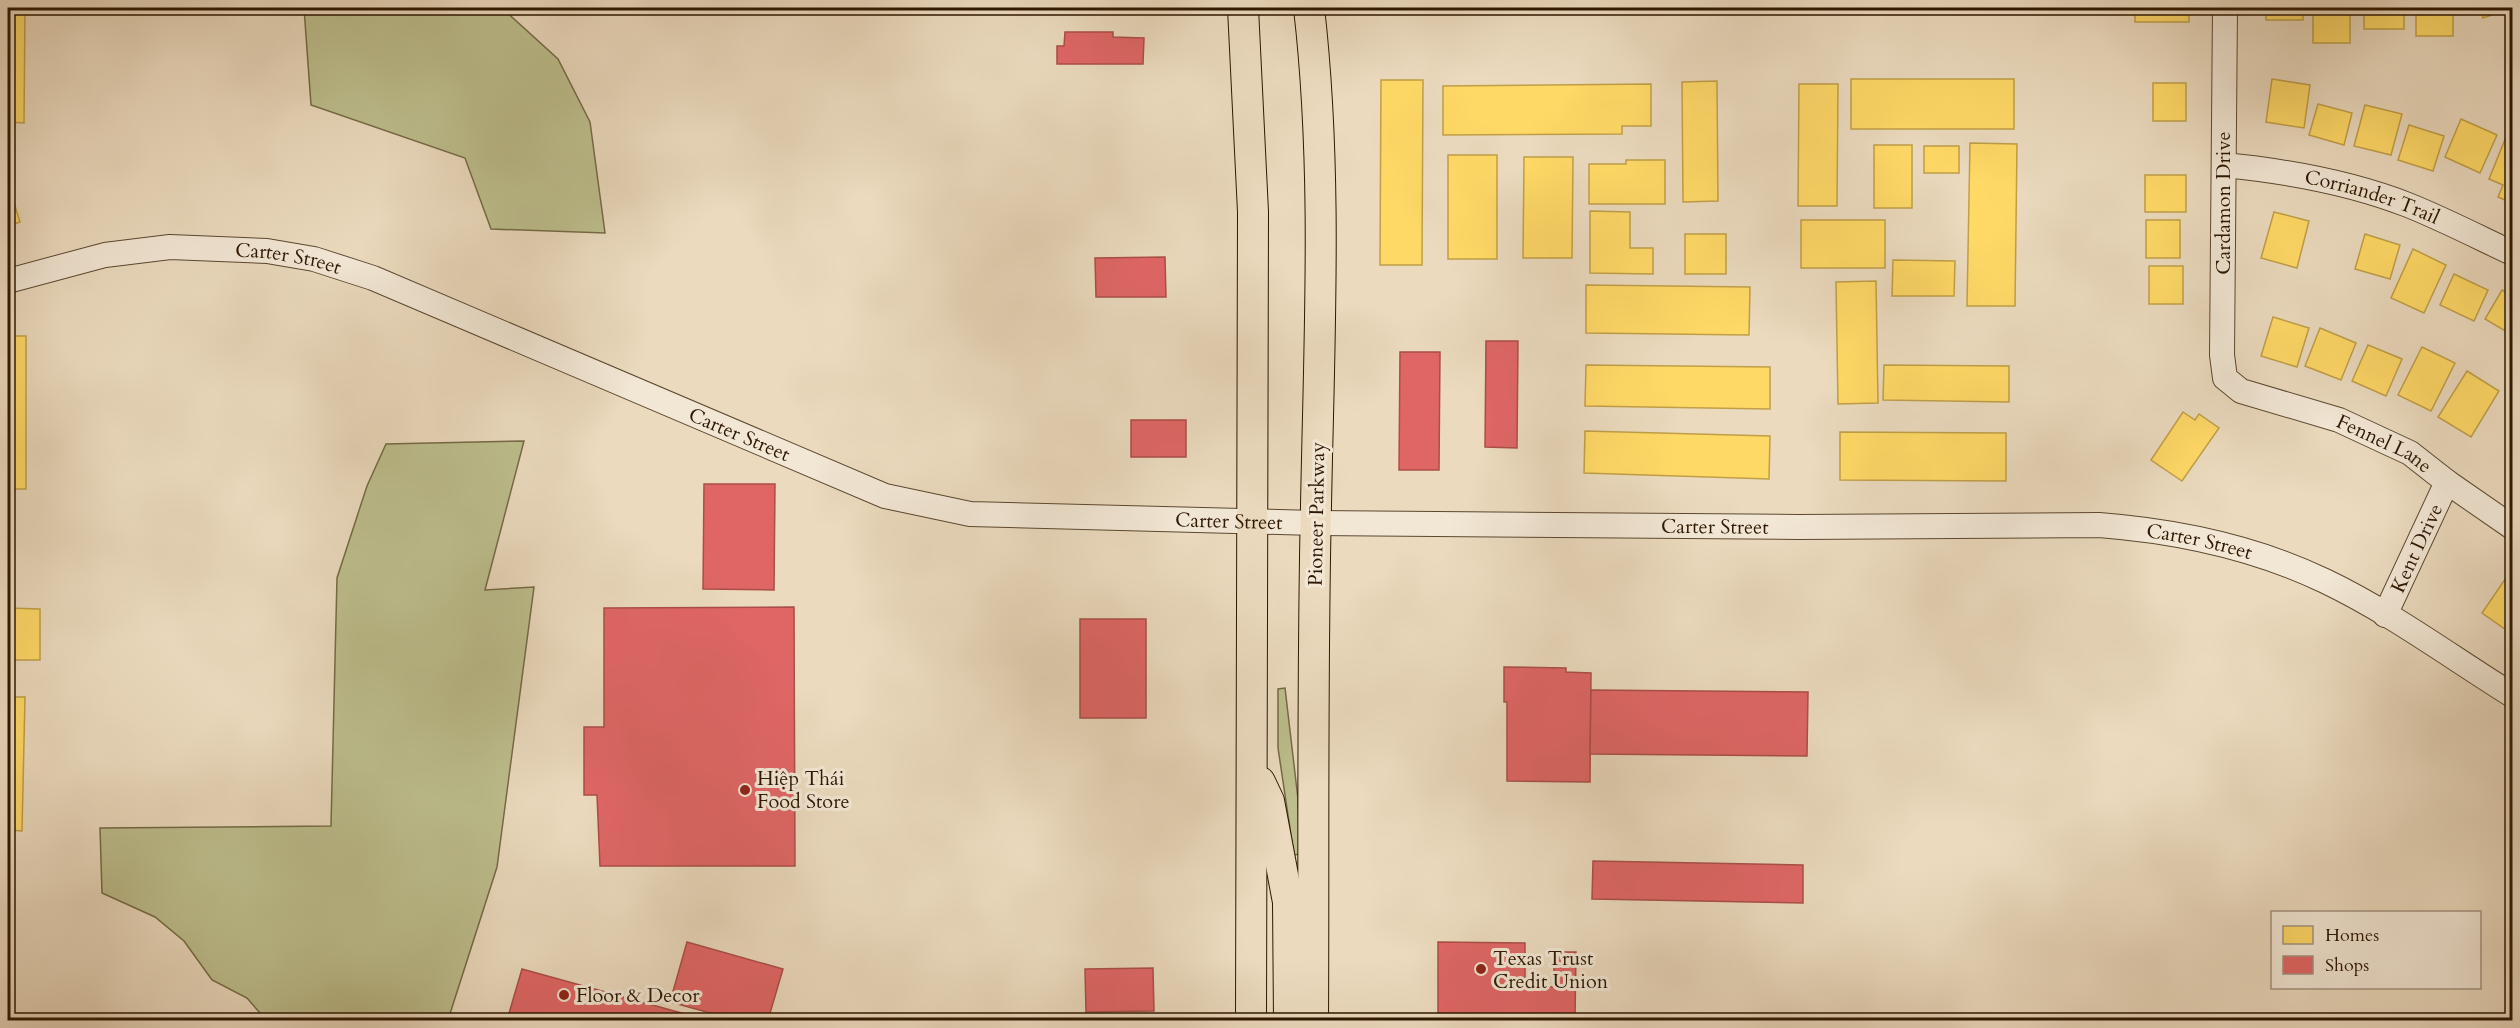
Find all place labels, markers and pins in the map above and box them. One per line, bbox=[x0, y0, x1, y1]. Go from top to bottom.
place label: Hiệp Thái Food Store bbox=[757, 765, 850, 815]
marker: Hiệp Thái Food Store bbox=[738, 783, 752, 797]
place label: Texas Trust Credit Union bbox=[1493, 945, 1609, 995]
marker: Texas Trust Credit Union bbox=[1474, 962, 1488, 976]
place label: Floor & Decor bbox=[576, 982, 700, 1009]
marker: Floor & Decor bbox=[557, 988, 571, 1002]

